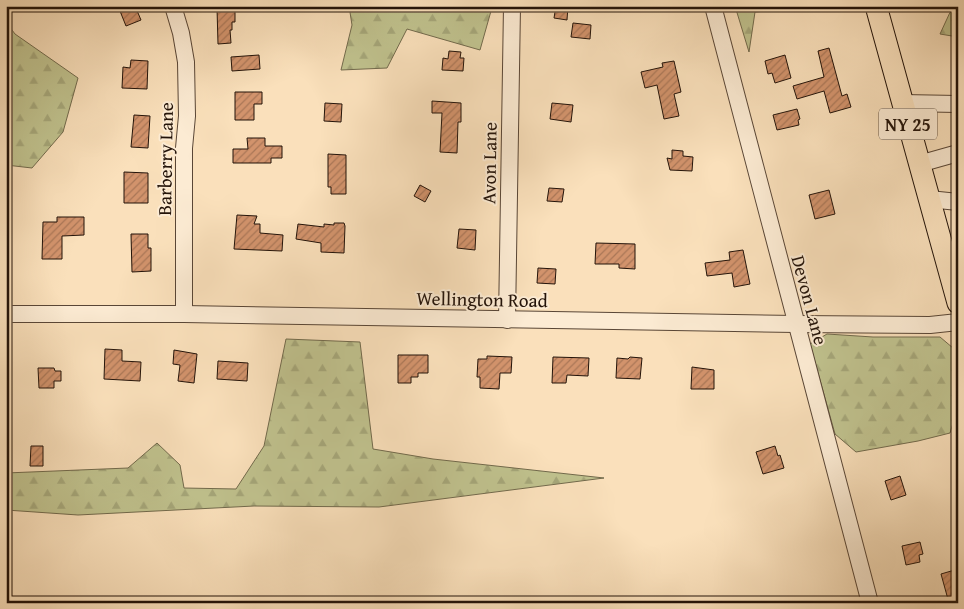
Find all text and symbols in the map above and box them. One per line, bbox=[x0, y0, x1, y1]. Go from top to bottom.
street label: Barberry Lane bbox=[150, 102, 180, 216]
road number: NY 25 bbox=[879, 108, 937, 140]
street label: Avon Lane bbox=[474, 122, 504, 204]
street label: Devon Lane bbox=[785, 252, 835, 348]
street label: Wellington Road bbox=[416, 284, 549, 314]

